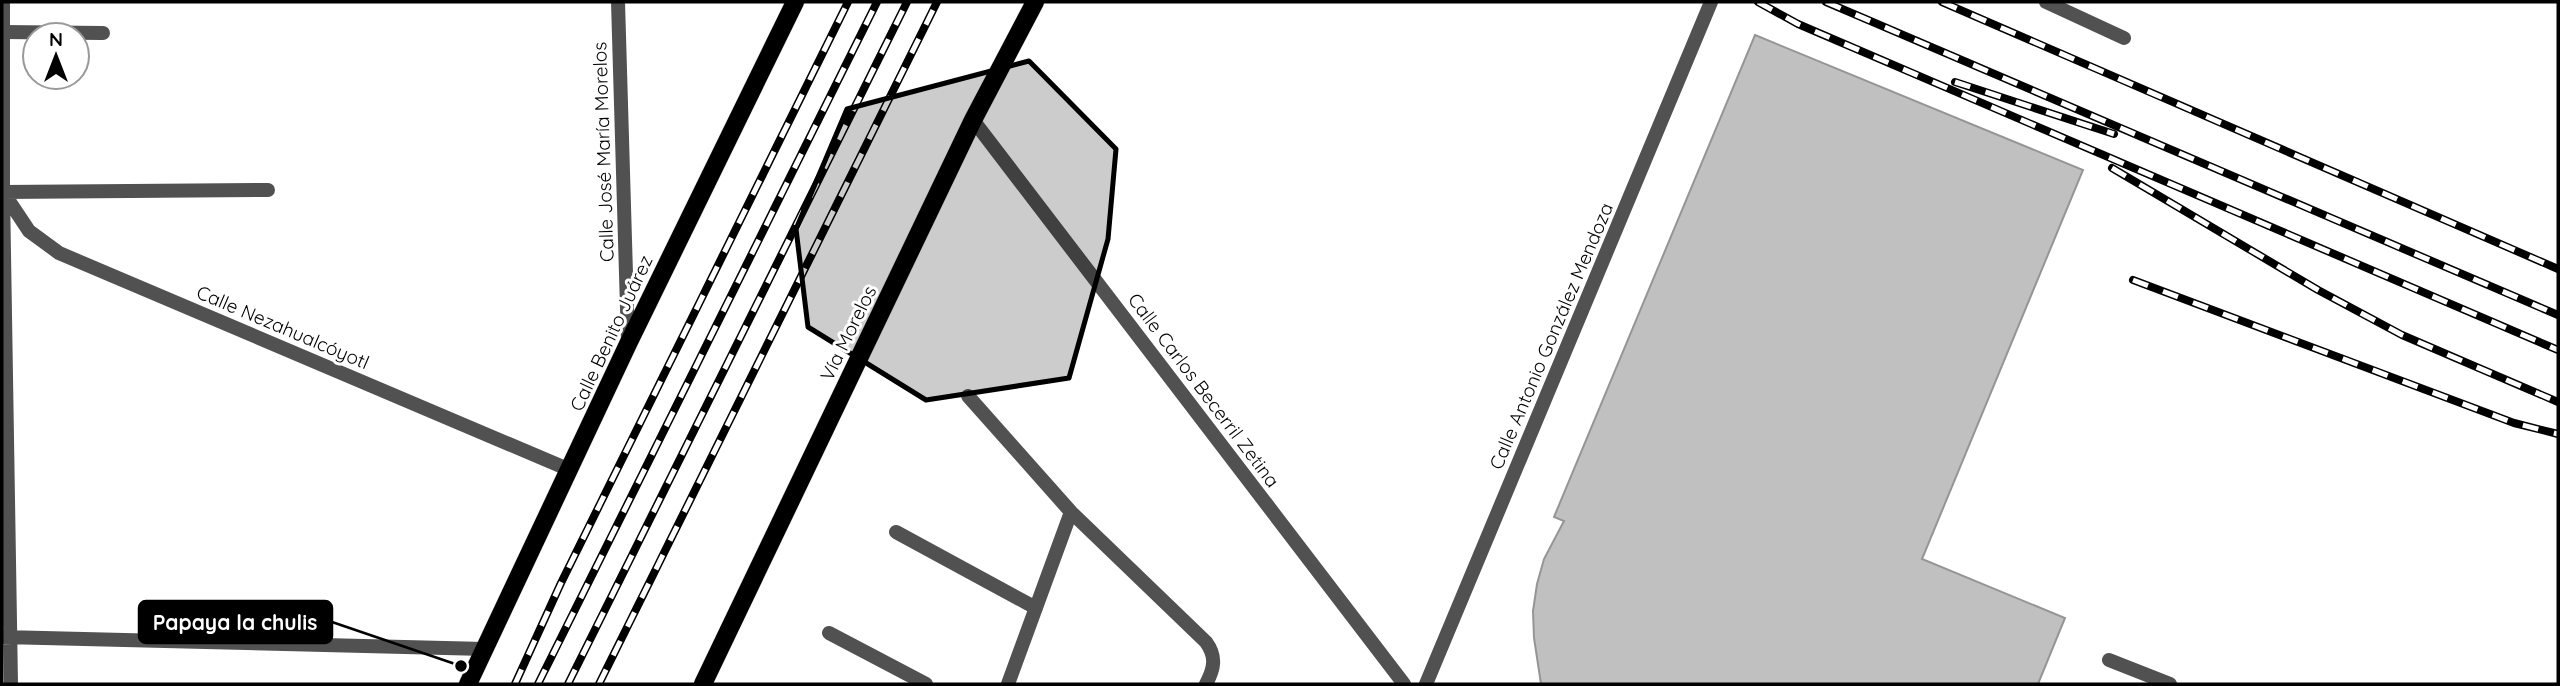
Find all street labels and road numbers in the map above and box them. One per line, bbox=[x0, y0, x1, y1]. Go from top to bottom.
street label: Calle José María Morelos bbox=[587, 41, 619, 262]
street label: Calle Antonio González Mendoza bbox=[1484, 199, 1618, 473]
street label: Calle Benito Juárez bbox=[564, 251, 658, 415]
street label: Calle Nezahualcóyotl bbox=[193, 280, 373, 374]
street label: Vía Morelos bbox=[815, 281, 881, 384]
street label: Calle Carlos Becerril Zetina bbox=[1123, 288, 1285, 492]

